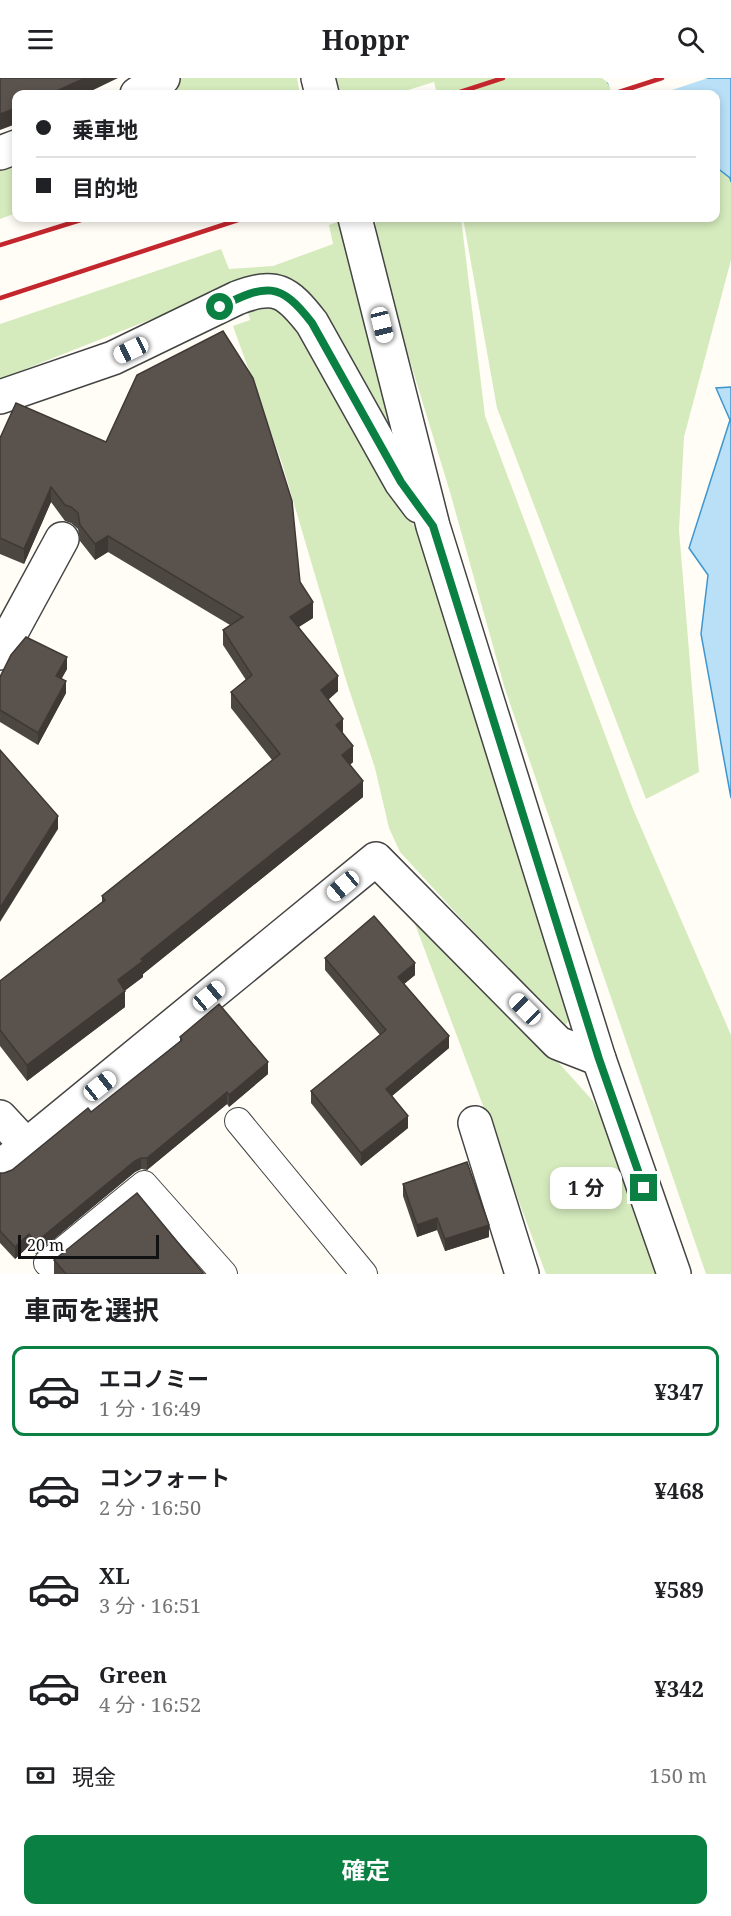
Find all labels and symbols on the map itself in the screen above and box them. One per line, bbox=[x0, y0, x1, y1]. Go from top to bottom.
route start bbox=[206, 293, 233, 320]
car bbox=[369, 305, 395, 345]
car bbox=[111, 334, 151, 366]
car bbox=[323, 868, 363, 904]
car bbox=[189, 978, 229, 1014]
car bbox=[506, 990, 544, 1028]
car bbox=[80, 1068, 120, 1104]
callout: 1 分 bbox=[551, 1167, 623, 1209]
route end bbox=[630, 1174, 657, 1201]
scale bar bbox=[18, 1232, 159, 1260]

